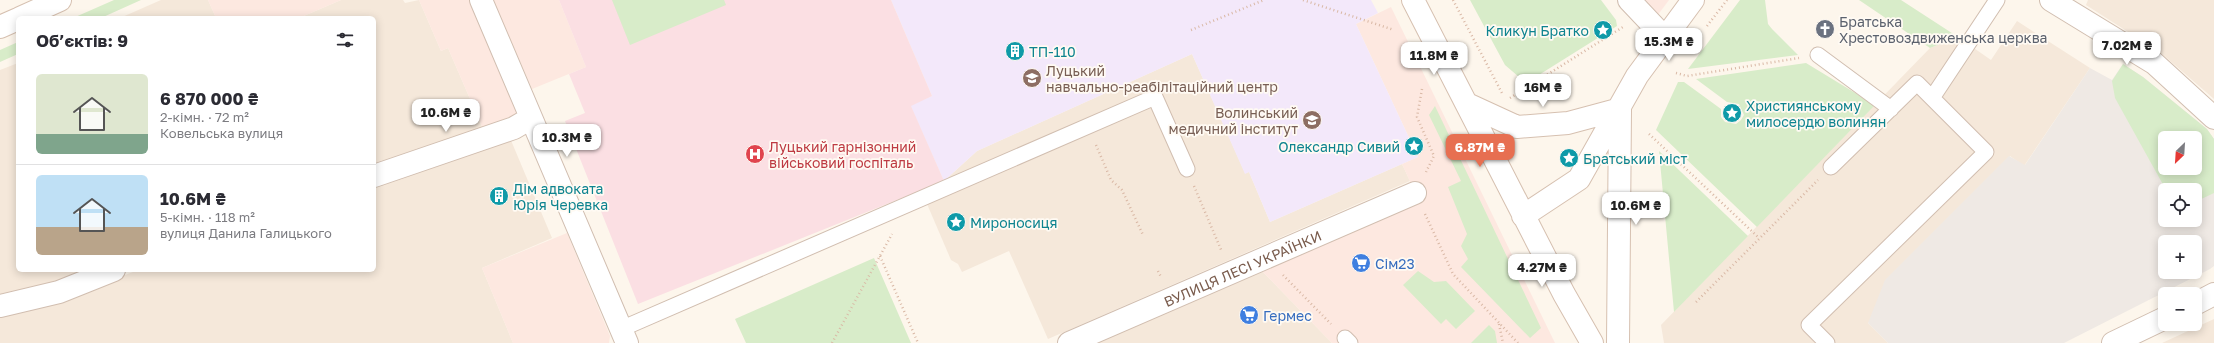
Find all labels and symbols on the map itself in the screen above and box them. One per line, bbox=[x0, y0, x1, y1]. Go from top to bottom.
place label: Братська Хрестовоздвиженська церква bbox=[1839, 13, 2047, 46]
church icon: Братська Хрестовоздвиженська церква bbox=[1814, 18, 1836, 40]
place icon: Кликун Братко bbox=[1592, 19, 1614, 41]
place label: Кликун Братко bbox=[1485, 22, 1589, 39]
pin: 15.3M ₴ bbox=[1632, 28, 1706, 62]
pin: 7.02M ₴ bbox=[2090, 32, 2164, 66]
building icon: ТП-110 bbox=[1004, 40, 1026, 62]
pin: 11.8M ₴ bbox=[1397, 42, 1471, 76]
place label: ТП-110 bbox=[1029, 43, 1076, 60]
place label: Луцький навчально-реабілітаційний центр bbox=[1046, 62, 1278, 95]
school or university icon: Луцький навчально-реабілітаційний центр bbox=[1021, 67, 1043, 89]
pin: 16M ₴ bbox=[1515, 74, 1571, 108]
place label: Християнському милосердю волинян bbox=[1746, 97, 1886, 130]
pin: 10.6M ₴ bbox=[409, 99, 483, 133]
place icon: Християнському милосердю волинян bbox=[1721, 102, 1743, 124]
place label: Волинський медичний інститут bbox=[1169, 104, 1298, 137]
school or university icon: Волинський медичний інститут bbox=[1301, 109, 1323, 131]
pin: 10.3M ₴ bbox=[530, 124, 604, 158]
north arrow bbox=[2158, 131, 2202, 175]
pin: 6.87M ₴ bbox=[1443, 134, 1517, 168]
place icon: Олександр Сивий bbox=[1403, 135, 1425, 157]
place label: Луцький гарнізонний військовий госпіталь bbox=[769, 138, 916, 171]
place label: Олександр Сивий bbox=[1278, 138, 1400, 155]
hospital icon: Луцький гарнізонний військовий госпіталь bbox=[744, 143, 766, 165]
place icon: Братський міст bbox=[1558, 147, 1580, 169]
place label: Братський міст bbox=[1583, 150, 1687, 167]
place label: Дім адвоката Юрія Черевка bbox=[513, 180, 608, 213]
building icon: Дім адвоката Юрія Черевка bbox=[488, 185, 510, 207]
pin: 10.6M ₴ bbox=[1599, 192, 1673, 226]
place icon: Мироносиця bbox=[945, 211, 967, 233]
place label: Мироносиця bbox=[970, 214, 1058, 231]
street label: ВУЛИЦЯ ЛЕСІ УКРАЇНКИ bbox=[1161, 226, 1324, 309]
supermarket icon: Сім23 bbox=[1350, 252, 1372, 274]
pin: 4.27M ₴ bbox=[1505, 254, 1579, 288]
place label: Сім23 bbox=[1375, 255, 1415, 272]
supermarket icon: Гермес bbox=[1238, 304, 1260, 326]
place label: Гермес bbox=[1263, 307, 1312, 324]

